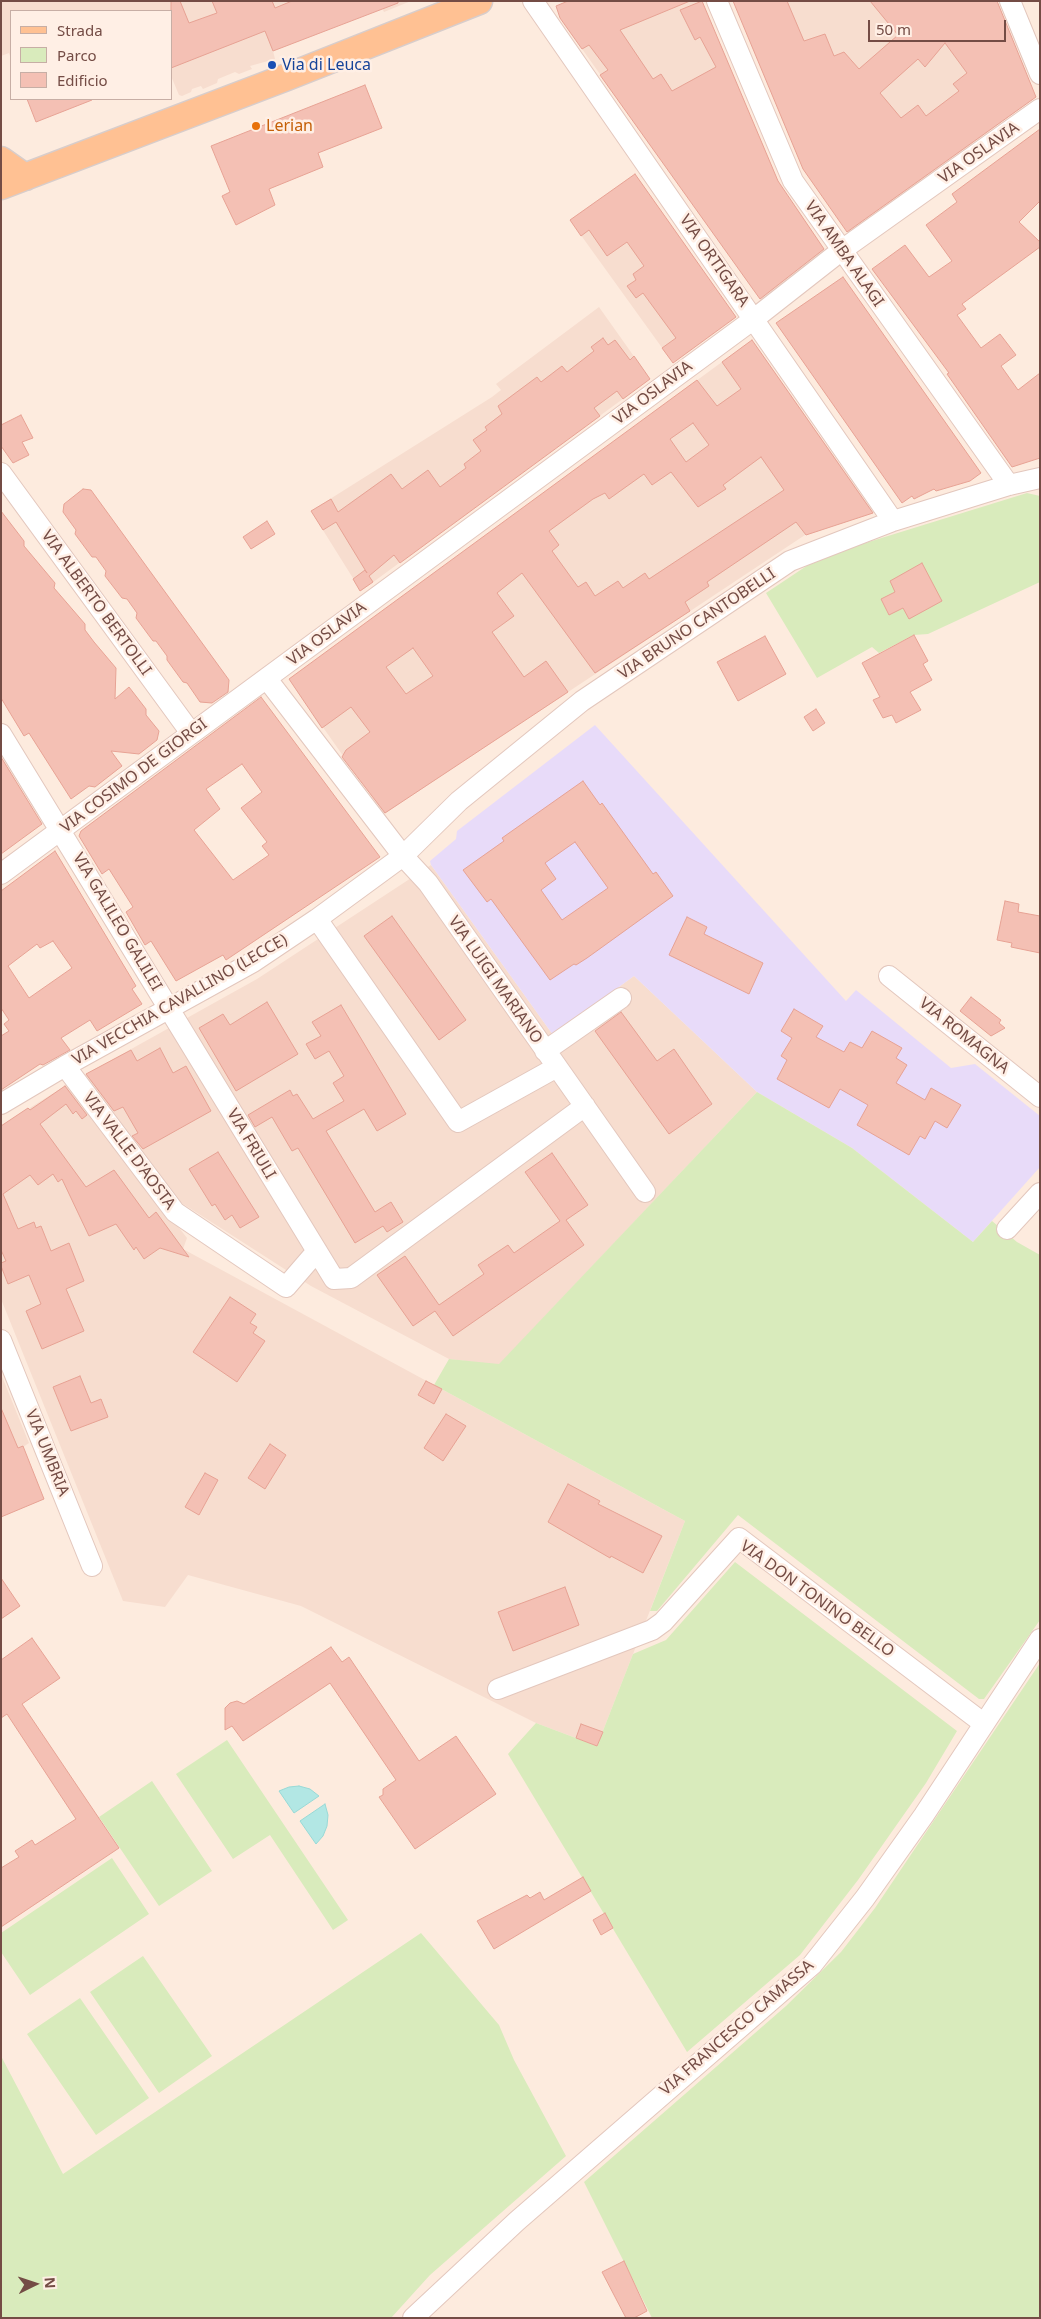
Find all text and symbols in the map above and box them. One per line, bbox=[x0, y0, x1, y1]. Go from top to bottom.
legend bbox=[10, 10, 172, 100]
scale bar bbox=[871, 10, 1008, 42]
text: 50 m bbox=[876, 19, 911, 39]
text: Strada bbox=[57, 20, 103, 40]
text: Parco bbox=[57, 45, 97, 65]
place label: Via di Leuca bbox=[282, 55, 371, 75]
marker: Via di Leuca bbox=[266, 59, 278, 71]
text: Edificio bbox=[57, 70, 108, 90]
place label: Lerian bbox=[266, 116, 313, 136]
street label: VIA OSLAVIA bbox=[935, 118, 1023, 188]
marker: Lerian bbox=[250, 120, 262, 132]
street label: VIA AMBA ALAGI bbox=[800, 197, 888, 311]
street label: VIA ORTIGARA bbox=[675, 211, 753, 311]
street label: VIA OSLAVIA bbox=[610, 357, 696, 429]
street label: VIA ALBERTO BERTOLLI bbox=[37, 527, 155, 679]
street label: VIA BRUNO CANTOBELLI bbox=[615, 564, 779, 684]
street label: VIA OSLAVIA bbox=[284, 598, 370, 670]
street label: VIA COSIMO DE GIORGI bbox=[57, 715, 211, 837]
street label: VIA GALILEO GALILEI bbox=[68, 850, 166, 994]
street label: VIA LUIGI MARIANO bbox=[444, 913, 546, 1047]
street label: VIA VECCHIA CAVALLINO (LECCE) bbox=[69, 930, 291, 1070]
street label: VIA ROMAGNA bbox=[915, 994, 1013, 1078]
street label: VIA VALLE D'AOSTA bbox=[79, 1089, 179, 1213]
street label: VIA FRIULI bbox=[223, 1105, 279, 1183]
street label: VIA UMBRIA bbox=[21, 1407, 73, 1499]
street label: VIA DON TONINO BELLO bbox=[736, 1537, 898, 1661]
street label: VIA FRANCESCO CAMASSA bbox=[656, 1956, 818, 2100]
north arrow bbox=[10, 2259, 60, 2309]
text: N bbox=[41, 2277, 60, 2289]

